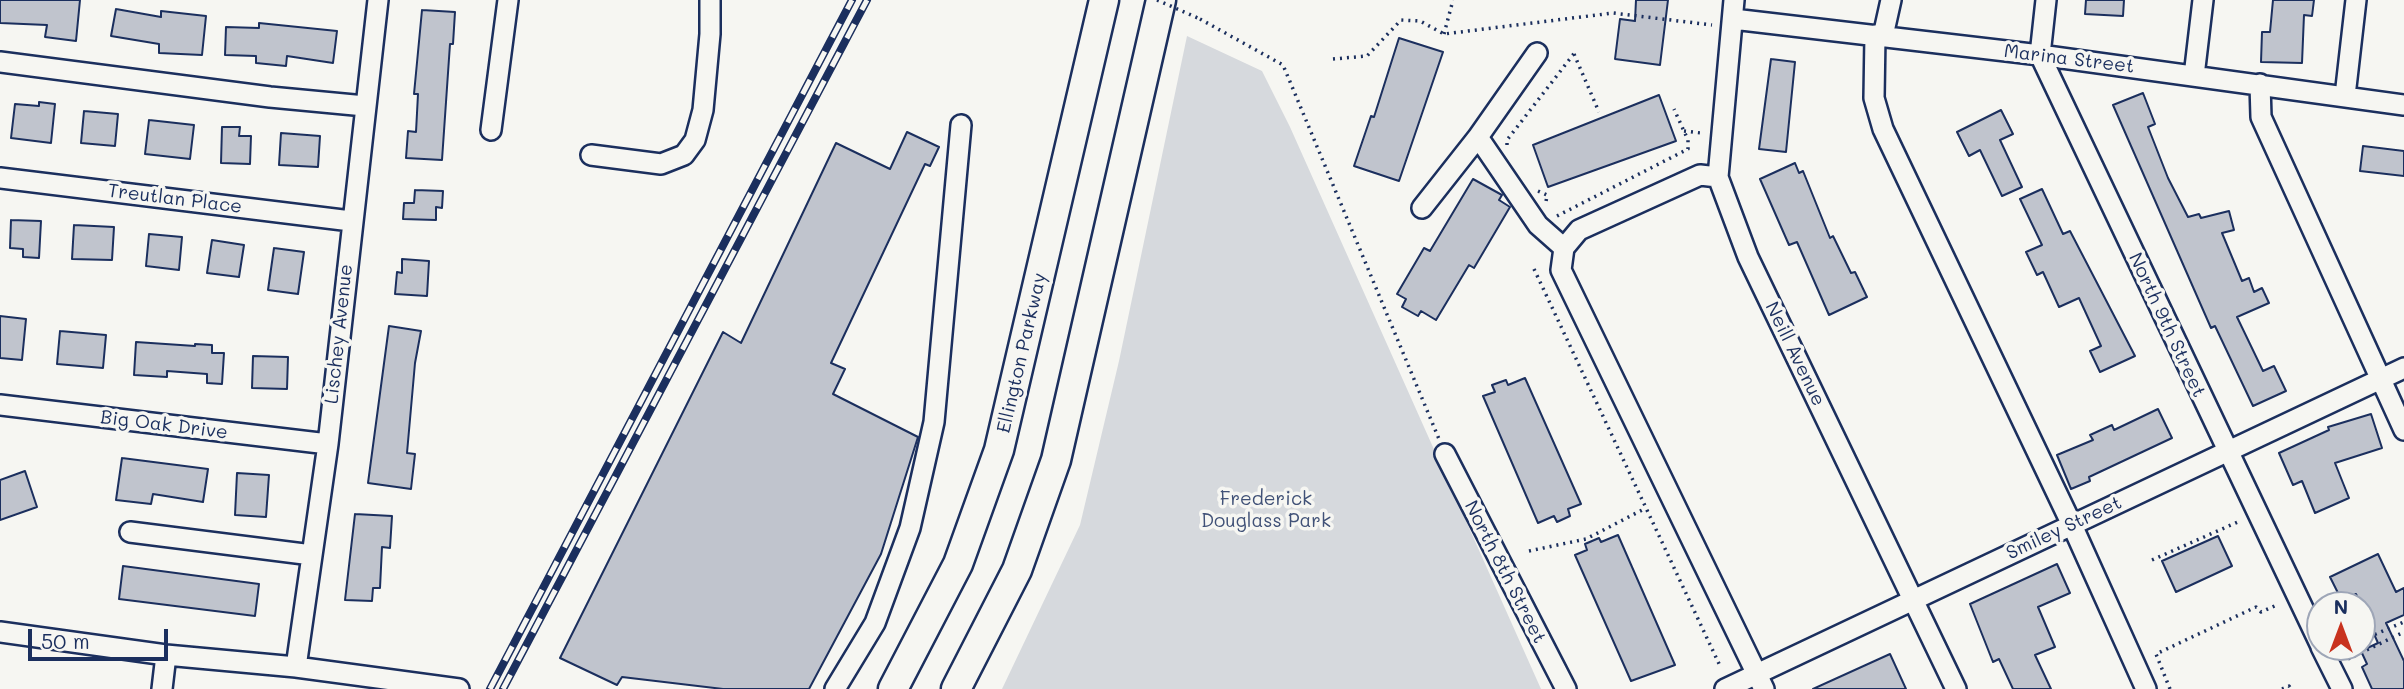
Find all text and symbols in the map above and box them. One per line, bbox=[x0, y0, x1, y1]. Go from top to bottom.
street label: Marina Street bbox=[2002, 40, 2136, 78]
street label: Treutlan Place bbox=[107, 179, 243, 219]
street label: North 9th Street bbox=[2124, 249, 2210, 401]
street label: Lischey Avenue bbox=[320, 263, 358, 405]
street label: Ellington Parkway bbox=[992, 271, 1052, 435]
street label: Neill Avenue bbox=[1760, 298, 1830, 410]
street label: Big Oak Drive bbox=[99, 406, 229, 444]
park label: Frederick Douglass Park bbox=[1201, 488, 1331, 532]
street label: Smiley Street bbox=[2003, 491, 2125, 565]
street label: North 8th Street bbox=[1459, 497, 1551, 647]
north arrow bbox=[2306, 591, 2376, 661]
text: N bbox=[2334, 594, 2348, 619]
scale bar bbox=[32, 616, 172, 660]
text: 50 m bbox=[41, 627, 90, 654]

